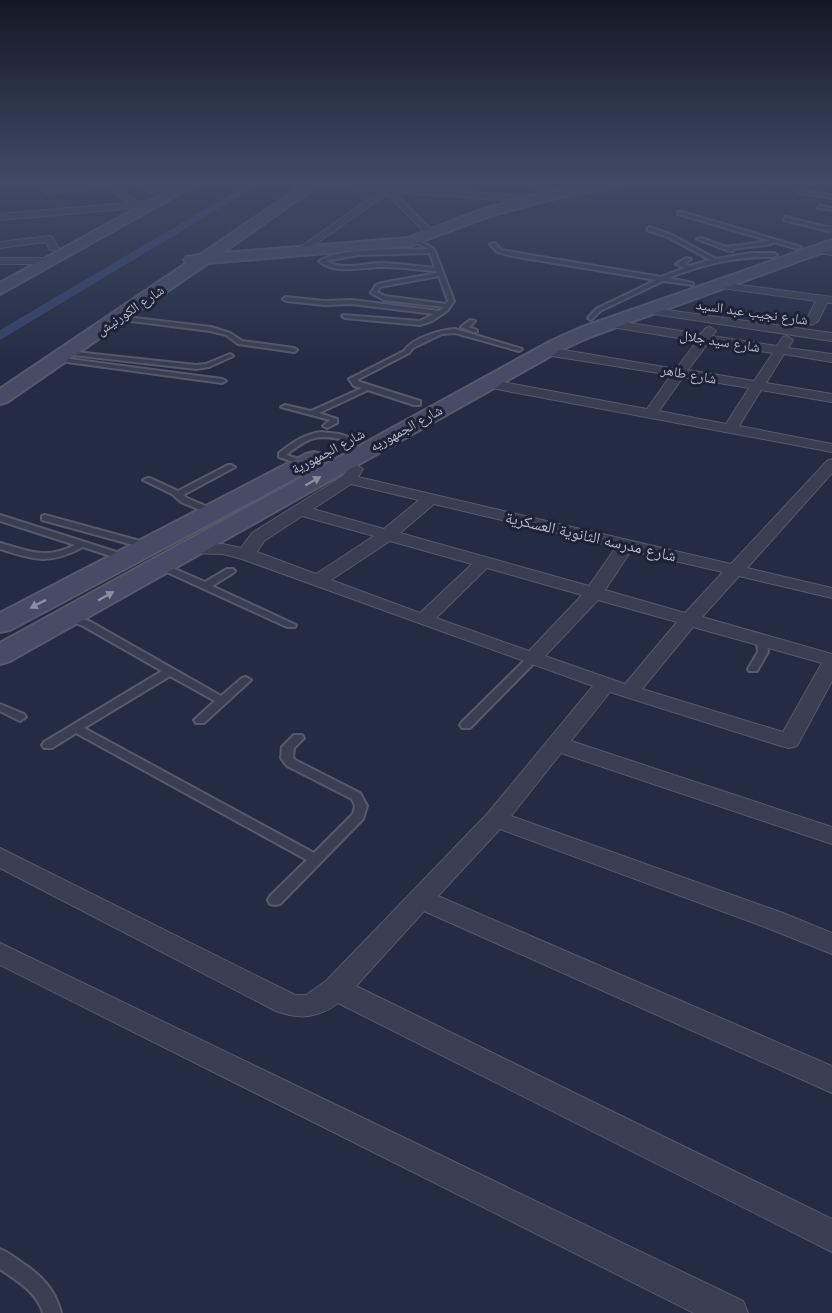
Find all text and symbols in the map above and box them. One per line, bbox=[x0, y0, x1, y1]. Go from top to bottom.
street label: شارع الكورنيش bbox=[93, 281, 168, 340]
street label: شارع نجيب عبد السيد bbox=[695, 295, 809, 330]
street label: شارع سيد جلال bbox=[678, 326, 761, 357]
street label: شارع طاهر bbox=[659, 360, 718, 389]
street label: شارع الجمهوريه bbox=[367, 401, 446, 456]
street label: شارع الجمهورية bbox=[288, 424, 368, 479]
one-way arrow bbox=[305, 476, 322, 486]
street label: شارع مدرسه الثانوية العسكرية bbox=[503, 507, 678, 566]
one-way arrow bbox=[98, 591, 115, 601]
one-way arrow bbox=[30, 599, 47, 609]

